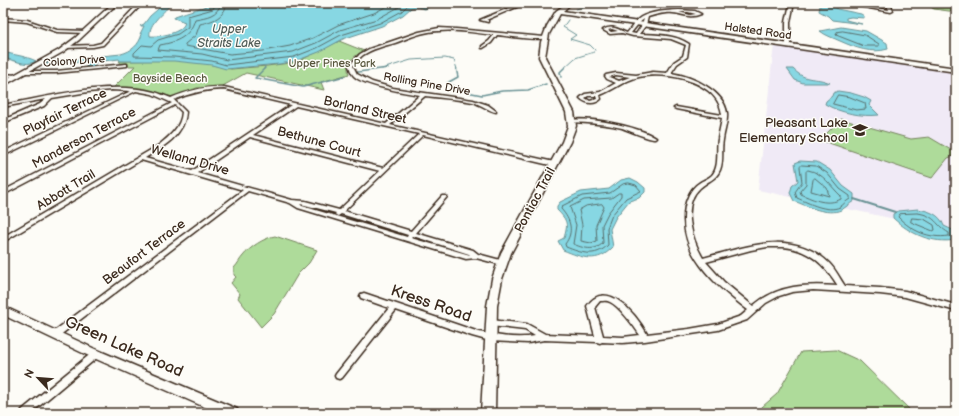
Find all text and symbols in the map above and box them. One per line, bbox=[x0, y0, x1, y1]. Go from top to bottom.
street label: Halsted Road bbox=[724, 20, 792, 42]
water label: Upper Straits Lake bbox=[197, 22, 261, 51]
street label: Colony Drive bbox=[43, 52, 106, 70]
park label: Upper Pines Park bbox=[289, 57, 376, 70]
street label: Rolling Pine Drive bbox=[382, 70, 472, 98]
park label: Bayside Beach bbox=[133, 72, 207, 85]
street label: Playfair Terrace bbox=[20, 85, 110, 139]
street label: Borland Street bbox=[322, 93, 408, 127]
street label: Manderson Terrace bbox=[29, 104, 139, 172]
place label: Pleasant Lake Elementary School bbox=[739, 115, 848, 146]
school or university icon: Pleasant Lake Elementary School bbox=[851, 121, 869, 139]
street label: Bethune Court bbox=[275, 123, 363, 161]
street label: Welland Drive bbox=[149, 141, 231, 179]
street label: Pontiac Trail bbox=[511, 165, 559, 235]
street label: Abbott Trail bbox=[34, 166, 98, 214]
street label: Beaufort Terrace bbox=[100, 216, 189, 288]
street label: Kress Road bbox=[388, 281, 474, 327]
street label: Green Lake Road bbox=[62, 312, 186, 382]
north arrow bbox=[18, 358, 58, 398]
text: N bbox=[22, 367, 37, 380]

